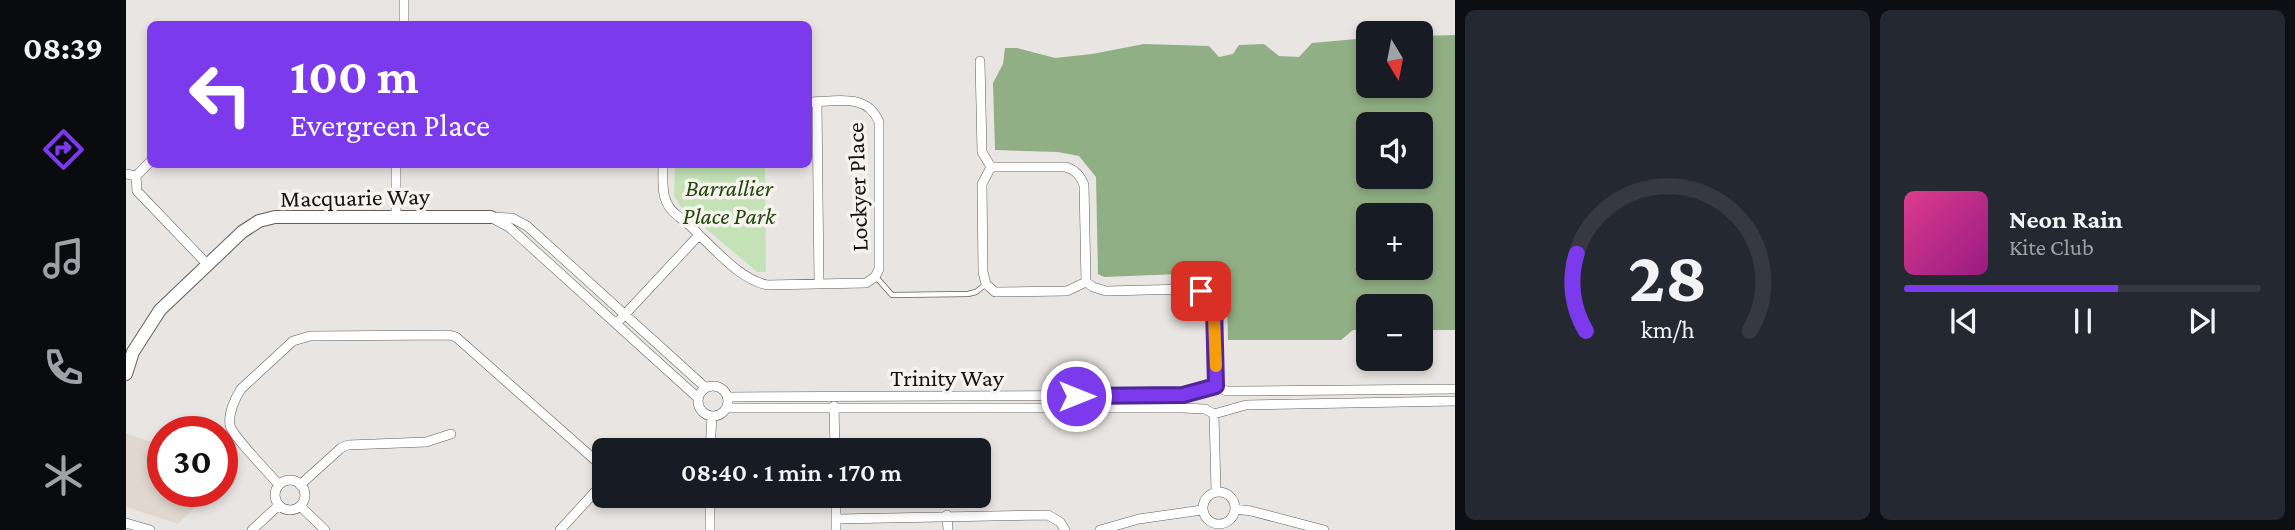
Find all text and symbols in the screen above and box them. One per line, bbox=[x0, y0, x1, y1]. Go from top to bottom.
north arrow bbox=[1356, 21, 1433, 98]
map controls bbox=[1356, 21, 1433, 371]
text: 08:39 bbox=[23, 30, 103, 66]
icon: left bbox=[175, 49, 266, 140]
text: 100 m bbox=[290, 49, 419, 104]
text: Evergreen Place bbox=[290, 107, 490, 143]
button: sound bbox=[1356, 112, 1433, 189]
street label: Lockyer Place bbox=[841, 122, 873, 252]
icon: directions bbox=[39, 125, 88, 174]
park label: Barrallier Place Park bbox=[683, 174, 777, 229]
street label: Macquarie Way bbox=[280, 182, 431, 212]
button: + bbox=[1356, 203, 1433, 280]
text: Neon Rain bbox=[2009, 205, 2123, 234]
icon: music bbox=[39, 234, 88, 283]
text: Kite Club bbox=[2009, 234, 2094, 260]
text: 28 bbox=[1628, 236, 1707, 317]
pin bbox=[1171, 261, 1231, 321]
icon: arrive bbox=[1182, 272, 1220, 310]
button: − bbox=[1356, 294, 1433, 371]
icon: previous bbox=[1945, 302, 1983, 340]
icon: pause bbox=[2064, 302, 2102, 340]
icon: next bbox=[2183, 302, 2221, 340]
text: km/h bbox=[1641, 316, 1694, 343]
icon: phone bbox=[39, 343, 88, 392]
position arrow bbox=[1039, 359, 1113, 433]
street label: Trinity Way bbox=[890, 364, 1005, 391]
speed limit sign: 30 bbox=[147, 416, 238, 507]
icon: climate bbox=[39, 451, 88, 500]
text: 08:40 · 1 min · 170 m bbox=[681, 458, 902, 487]

